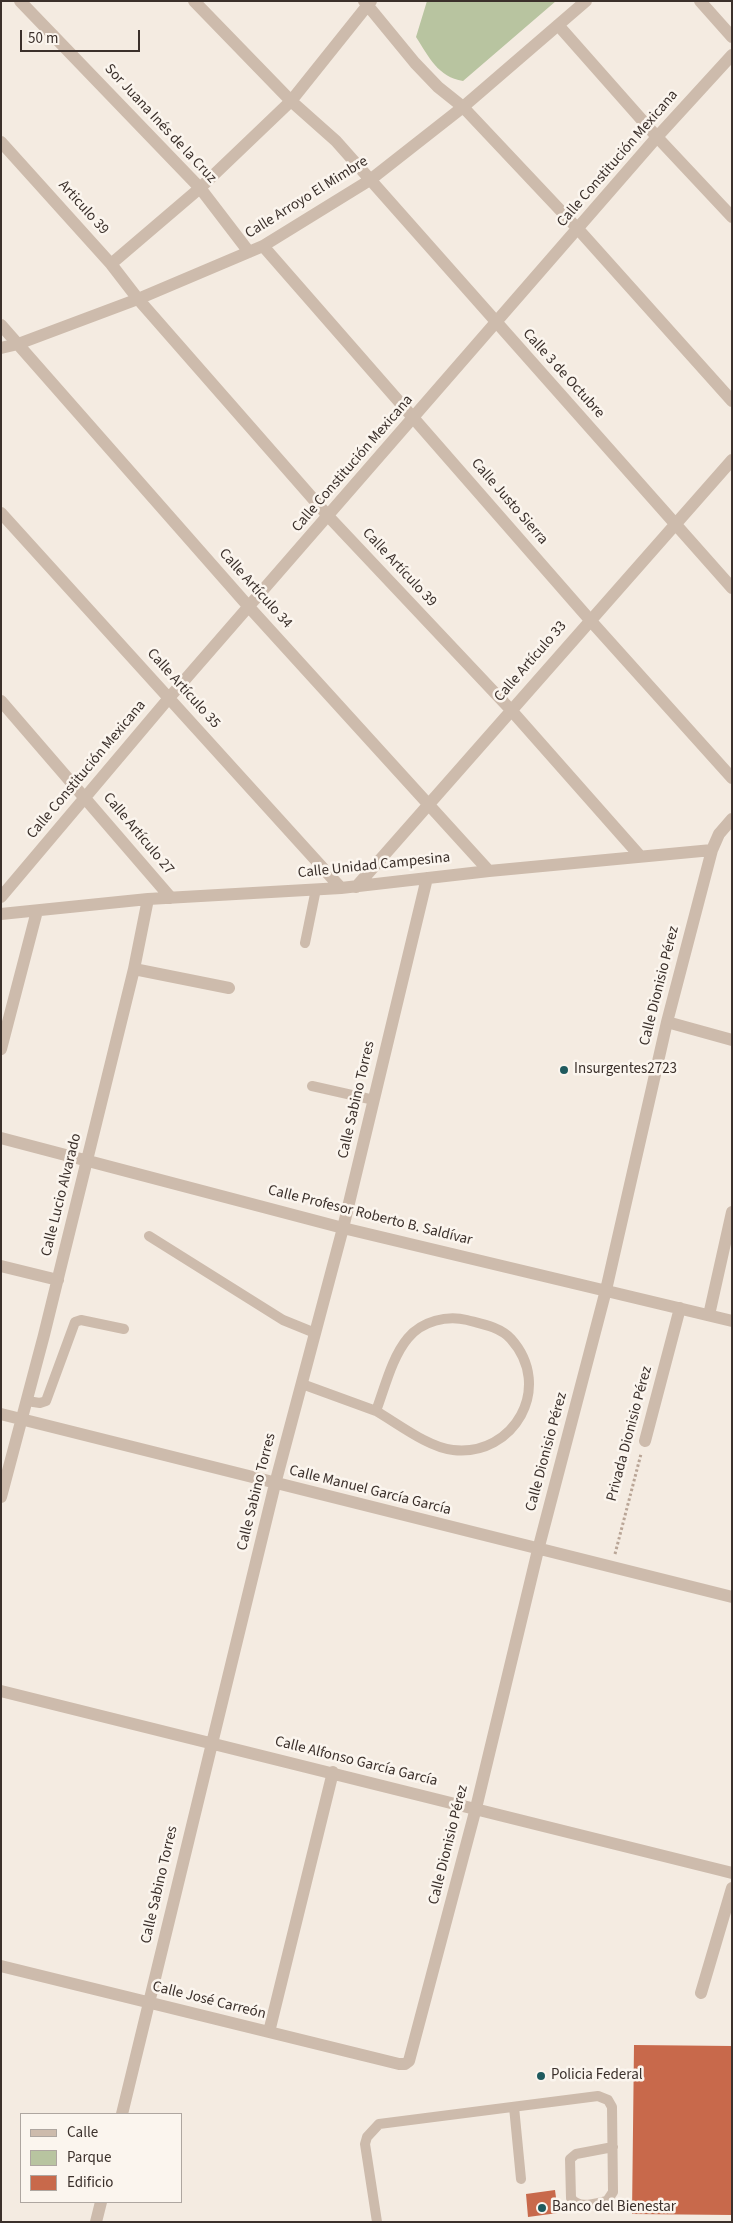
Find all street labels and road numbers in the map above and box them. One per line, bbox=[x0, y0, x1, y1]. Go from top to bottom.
street label: Sor Juana Inés de la Cruz bbox=[100, 61, 220, 187]
street label: Calle Constitución Mexicana bbox=[554, 87, 682, 231]
street label: Calle Arroyo El Mimbre bbox=[242, 153, 372, 243]
street label: Articulo 39 bbox=[54, 177, 112, 239]
street label: Calle 3 de Octubre bbox=[518, 326, 608, 422]
street label: Calle Constitución Mexicana bbox=[289, 392, 417, 536]
street label: Calle Justo Sierra bbox=[467, 455, 551, 549]
street label: Calle Artículo 39 bbox=[358, 525, 440, 611]
street label: Calle Artículo 34 bbox=[214, 545, 296, 633]
street label: Calle Artículo 33 bbox=[491, 618, 571, 706]
street label: Calle Artículo 35 bbox=[142, 645, 224, 733]
street label: Calle Constitución Mexicana bbox=[24, 697, 150, 843]
street label: Calle Artículo 27 bbox=[99, 789, 177, 879]
street label: Calle Unidad Campesina bbox=[297, 849, 451, 883]
street label: Calle Dionisio Pérez bbox=[636, 924, 684, 1048]
street label: Calle Sabino Torres bbox=[335, 1039, 379, 1161]
street label: Calle Lucio Alvarado bbox=[38, 1132, 86, 1258]
street label: Calle Profesor Roberto B. Saldívar bbox=[266, 1182, 474, 1250]
street label: Privada Dionisio Pérez bbox=[603, 1365, 657, 1503]
street label: Calle Dionisio Pérez bbox=[522, 1390, 572, 1514]
street label: Calle Sabino Torres bbox=[234, 1431, 280, 1553]
street label: Calle Manuel García García bbox=[287, 1462, 453, 1520]
street label: Calle Alfonso García García bbox=[273, 1733, 439, 1791]
street label: Calle Dionisio Pérez bbox=[425, 1783, 473, 1907]
street label: Calle Sabino Torres bbox=[138, 1824, 182, 1946]
street label: Calle José Carreón bbox=[150, 1978, 268, 2024]

